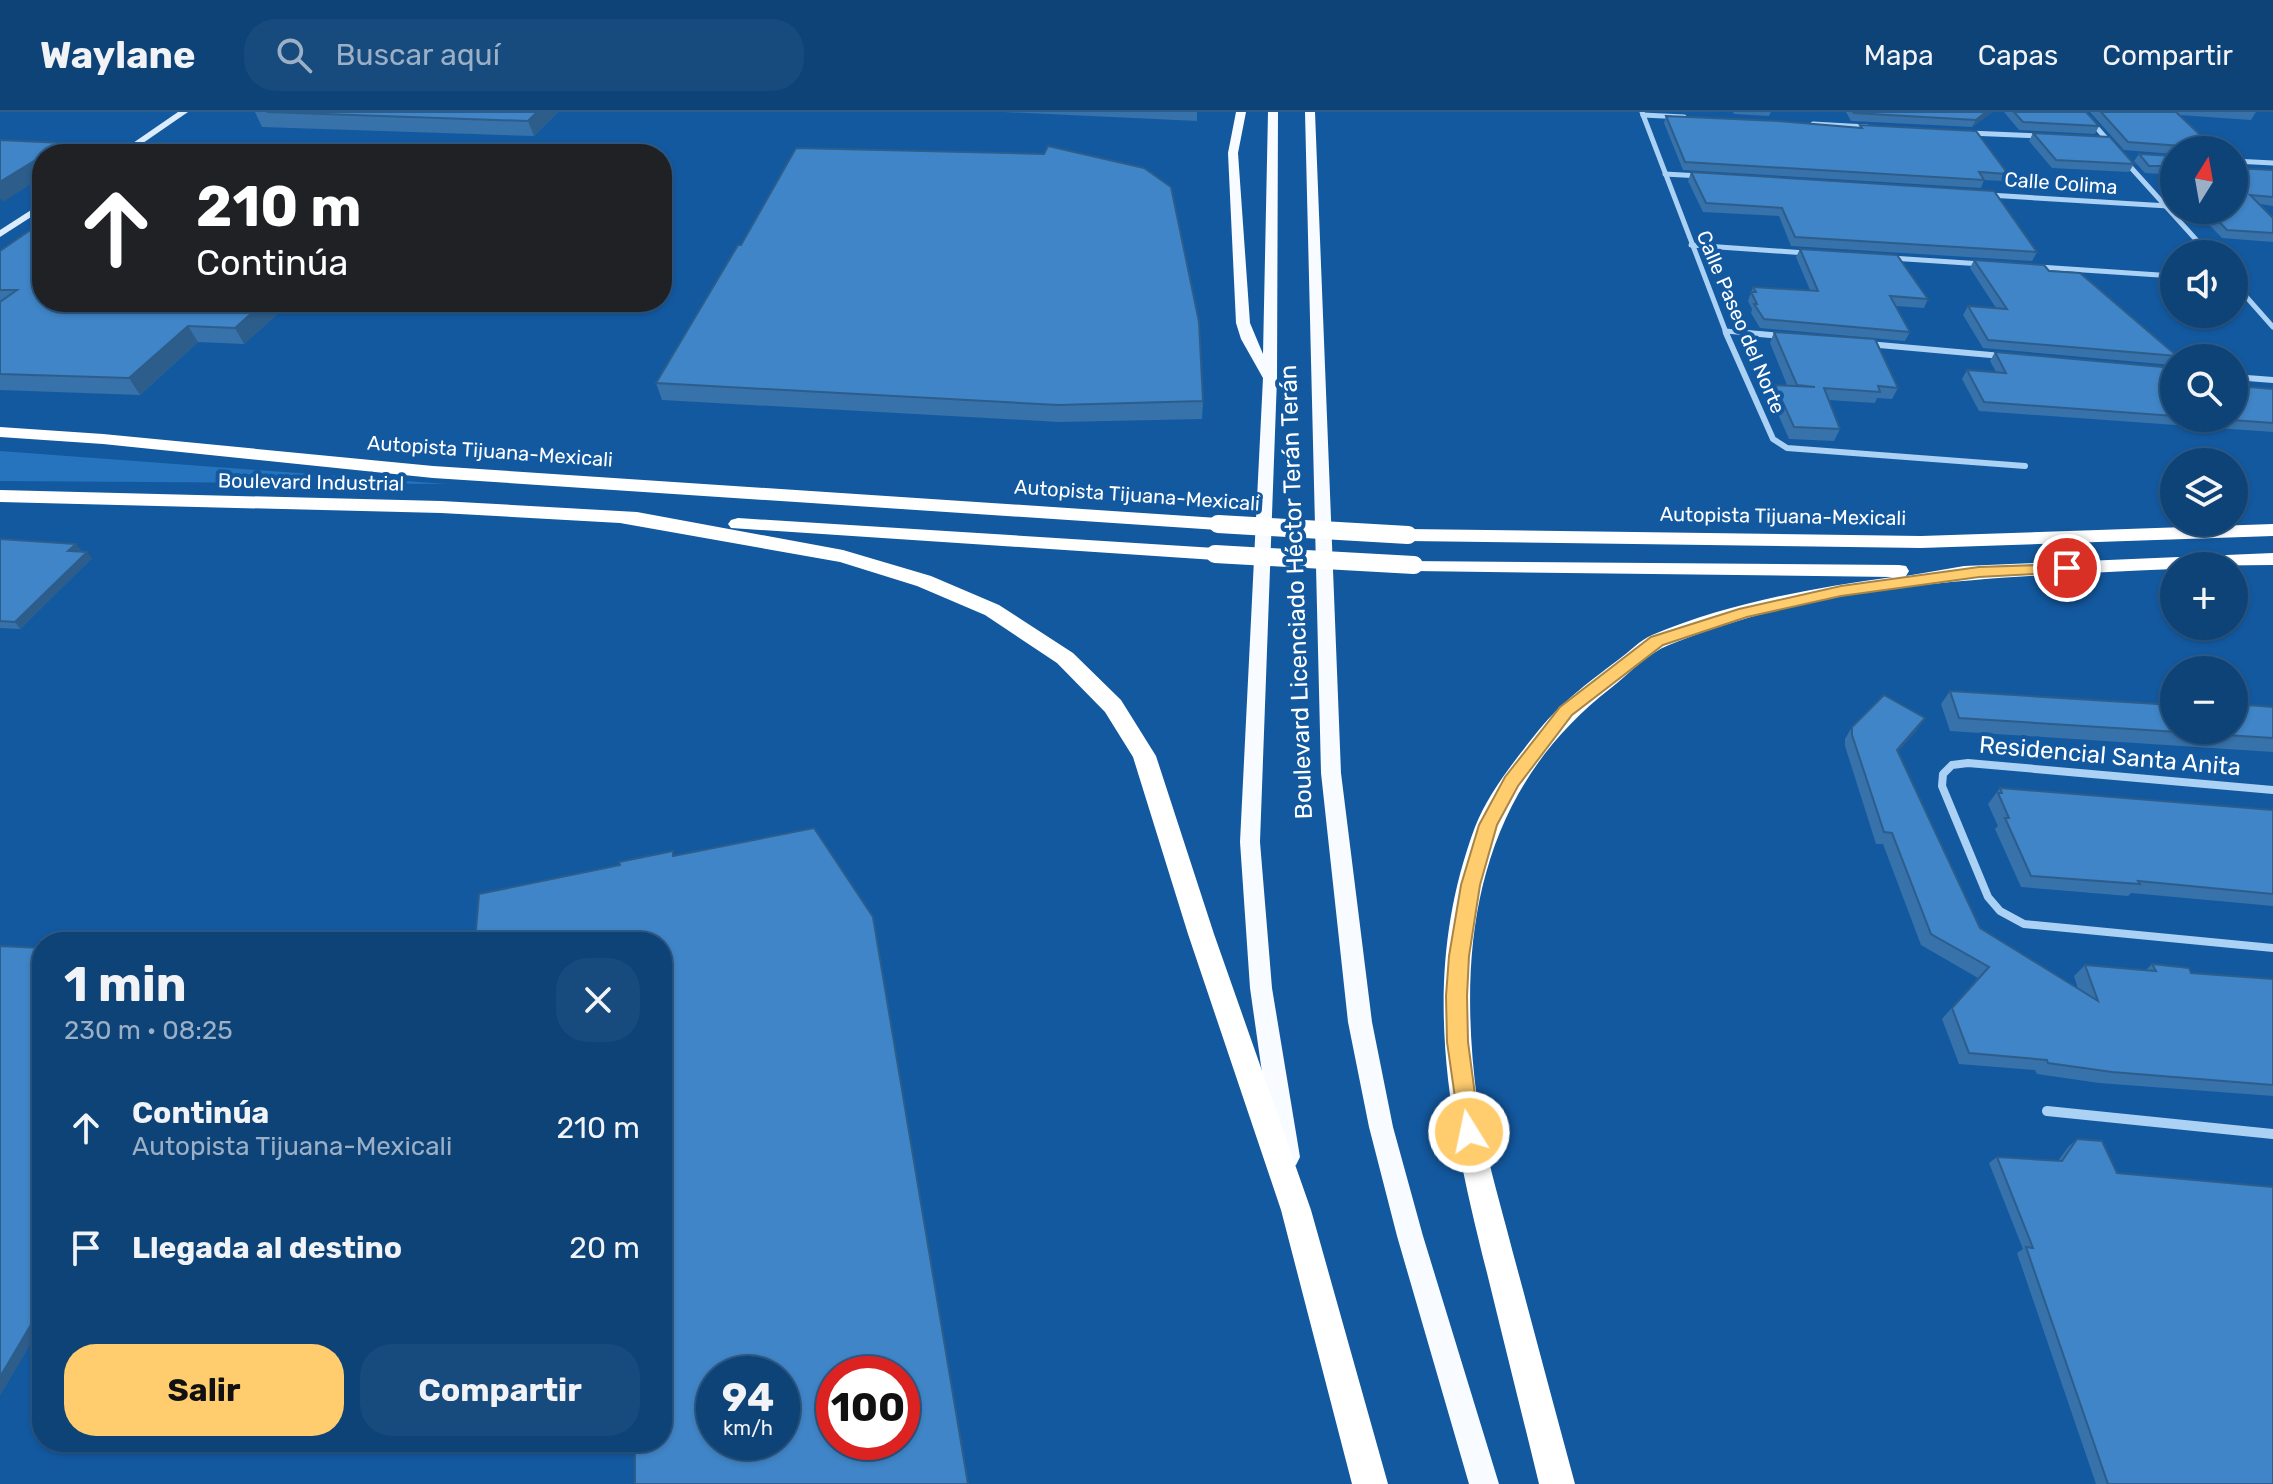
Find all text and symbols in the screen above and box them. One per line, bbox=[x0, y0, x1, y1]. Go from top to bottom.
search box bbox=[244, 19, 804, 91]
text: Waylane bbox=[40, 32, 196, 78]
icon: search bbox=[272, 33, 316, 77]
text: Buscar aquí bbox=[336, 37, 500, 73]
text: Mapa bbox=[1864, 39, 1934, 72]
text: Capas bbox=[1978, 39, 2058, 72]
text: Compartir bbox=[2102, 39, 2233, 72]
north arrow bbox=[2160, 136, 2248, 224]
map controls bbox=[2160, 136, 2248, 744]
street label: Calle Colima bbox=[2004, 167, 2118, 199]
text: 210 m bbox=[196, 174, 362, 240]
icon: ahead bbox=[64, 176, 168, 280]
street label: Calle Paseo del Norte bbox=[1692, 227, 1790, 417]
button: sound bbox=[2160, 240, 2248, 328]
text: Continúa bbox=[196, 241, 348, 284]
button: search bbox=[2160, 344, 2248, 432]
street label: Boulevard Licenciado Héctor Terán Terán bbox=[1274, 364, 1318, 820]
street label: Autopista Tijuana-Mexicali bbox=[366, 430, 614, 472]
button: layers bbox=[2160, 448, 2248, 536]
street label: Boulevard Industrial bbox=[218, 468, 404, 496]
street label: Autopista Tijuana-Mexicali bbox=[1013, 474, 1261, 516]
street label: Autopista Tijuana-Mexicali bbox=[1660, 502, 1906, 530]
pin bbox=[2033, 534, 2101, 602]
icon: arrive bbox=[2045, 546, 2089, 590]
button: + bbox=[2160, 552, 2248, 640]
button: − bbox=[2160, 656, 2248, 744]
street label: Residencial Santa Anita bbox=[1978, 731, 2242, 781]
text: 1 min bbox=[64, 956, 187, 1013]
button: close bbox=[556, 958, 640, 1042]
text: 230 m · 08:25 bbox=[64, 1015, 233, 1046]
position arrow bbox=[1427, 1090, 1511, 1174]
text: Continúa bbox=[132, 1095, 269, 1131]
icon: ahead bbox=[64, 1106, 108, 1150]
text: 210 m bbox=[556, 1110, 640, 1146]
text: Autopista Tijuana-Mexicali bbox=[132, 1131, 452, 1162]
icon: arrive bbox=[64, 1226, 108, 1270]
text: Llegada al destino bbox=[132, 1230, 402, 1266]
text: 20 m bbox=[569, 1230, 640, 1266]
button: Salir bbox=[64, 1344, 344, 1436]
button: Compartir bbox=[360, 1344, 640, 1436]
speed limit sign: 100 bbox=[816, 1356, 920, 1460]
text: 94 bbox=[722, 1374, 774, 1421]
text: km/h bbox=[723, 1416, 773, 1440]

